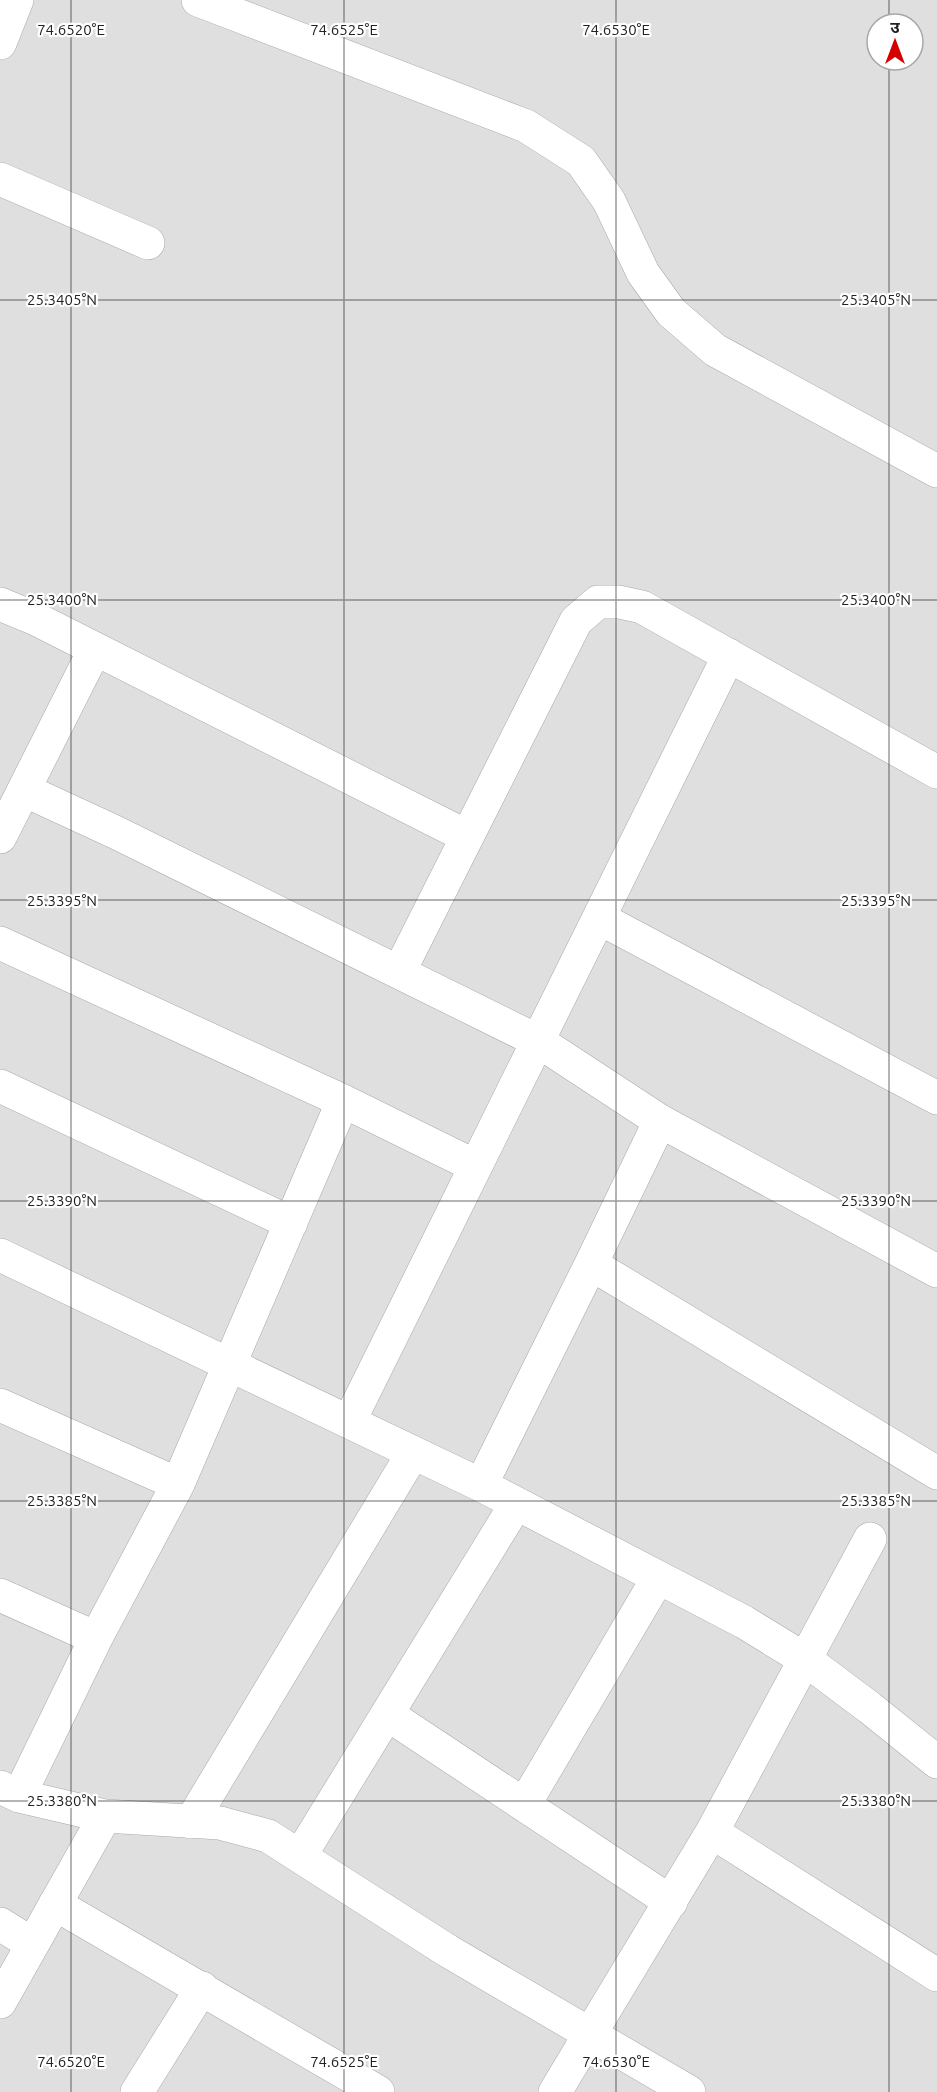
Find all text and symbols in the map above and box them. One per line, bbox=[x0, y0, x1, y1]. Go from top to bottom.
north arrow bbox=[865, 12, 925, 72]
text: उ bbox=[890, 18, 900, 36]
text: 74.6520°E bbox=[37, 21, 105, 38]
text: 74.6525°E bbox=[310, 21, 378, 38]
text: 74.6530°E bbox=[582, 21, 650, 38]
text: 25.3405°N bbox=[27, 291, 97, 308]
text: 25.3405°N bbox=[841, 291, 911, 308]
text: 25.3400°N bbox=[27, 591, 97, 608]
text: 25.3400°N bbox=[841, 591, 911, 608]
text: 25.3395°N bbox=[27, 892, 97, 909]
text: 25.3395°N bbox=[841, 892, 911, 909]
text: 25.3390°N bbox=[27, 1192, 97, 1209]
text: 25.3390°N bbox=[841, 1192, 911, 1209]
text: 25.3385°N bbox=[27, 1492, 97, 1509]
text: 25.3385°N bbox=[841, 1492, 911, 1509]
text: 25.3380°N bbox=[27, 1792, 97, 1809]
text: 25.3380°N bbox=[841, 1792, 911, 1809]
text: 74.6520°E bbox=[37, 2053, 105, 2070]
text: 74.6525°E bbox=[310, 2053, 378, 2070]
text: 74.6530°E bbox=[582, 2053, 650, 2070]

